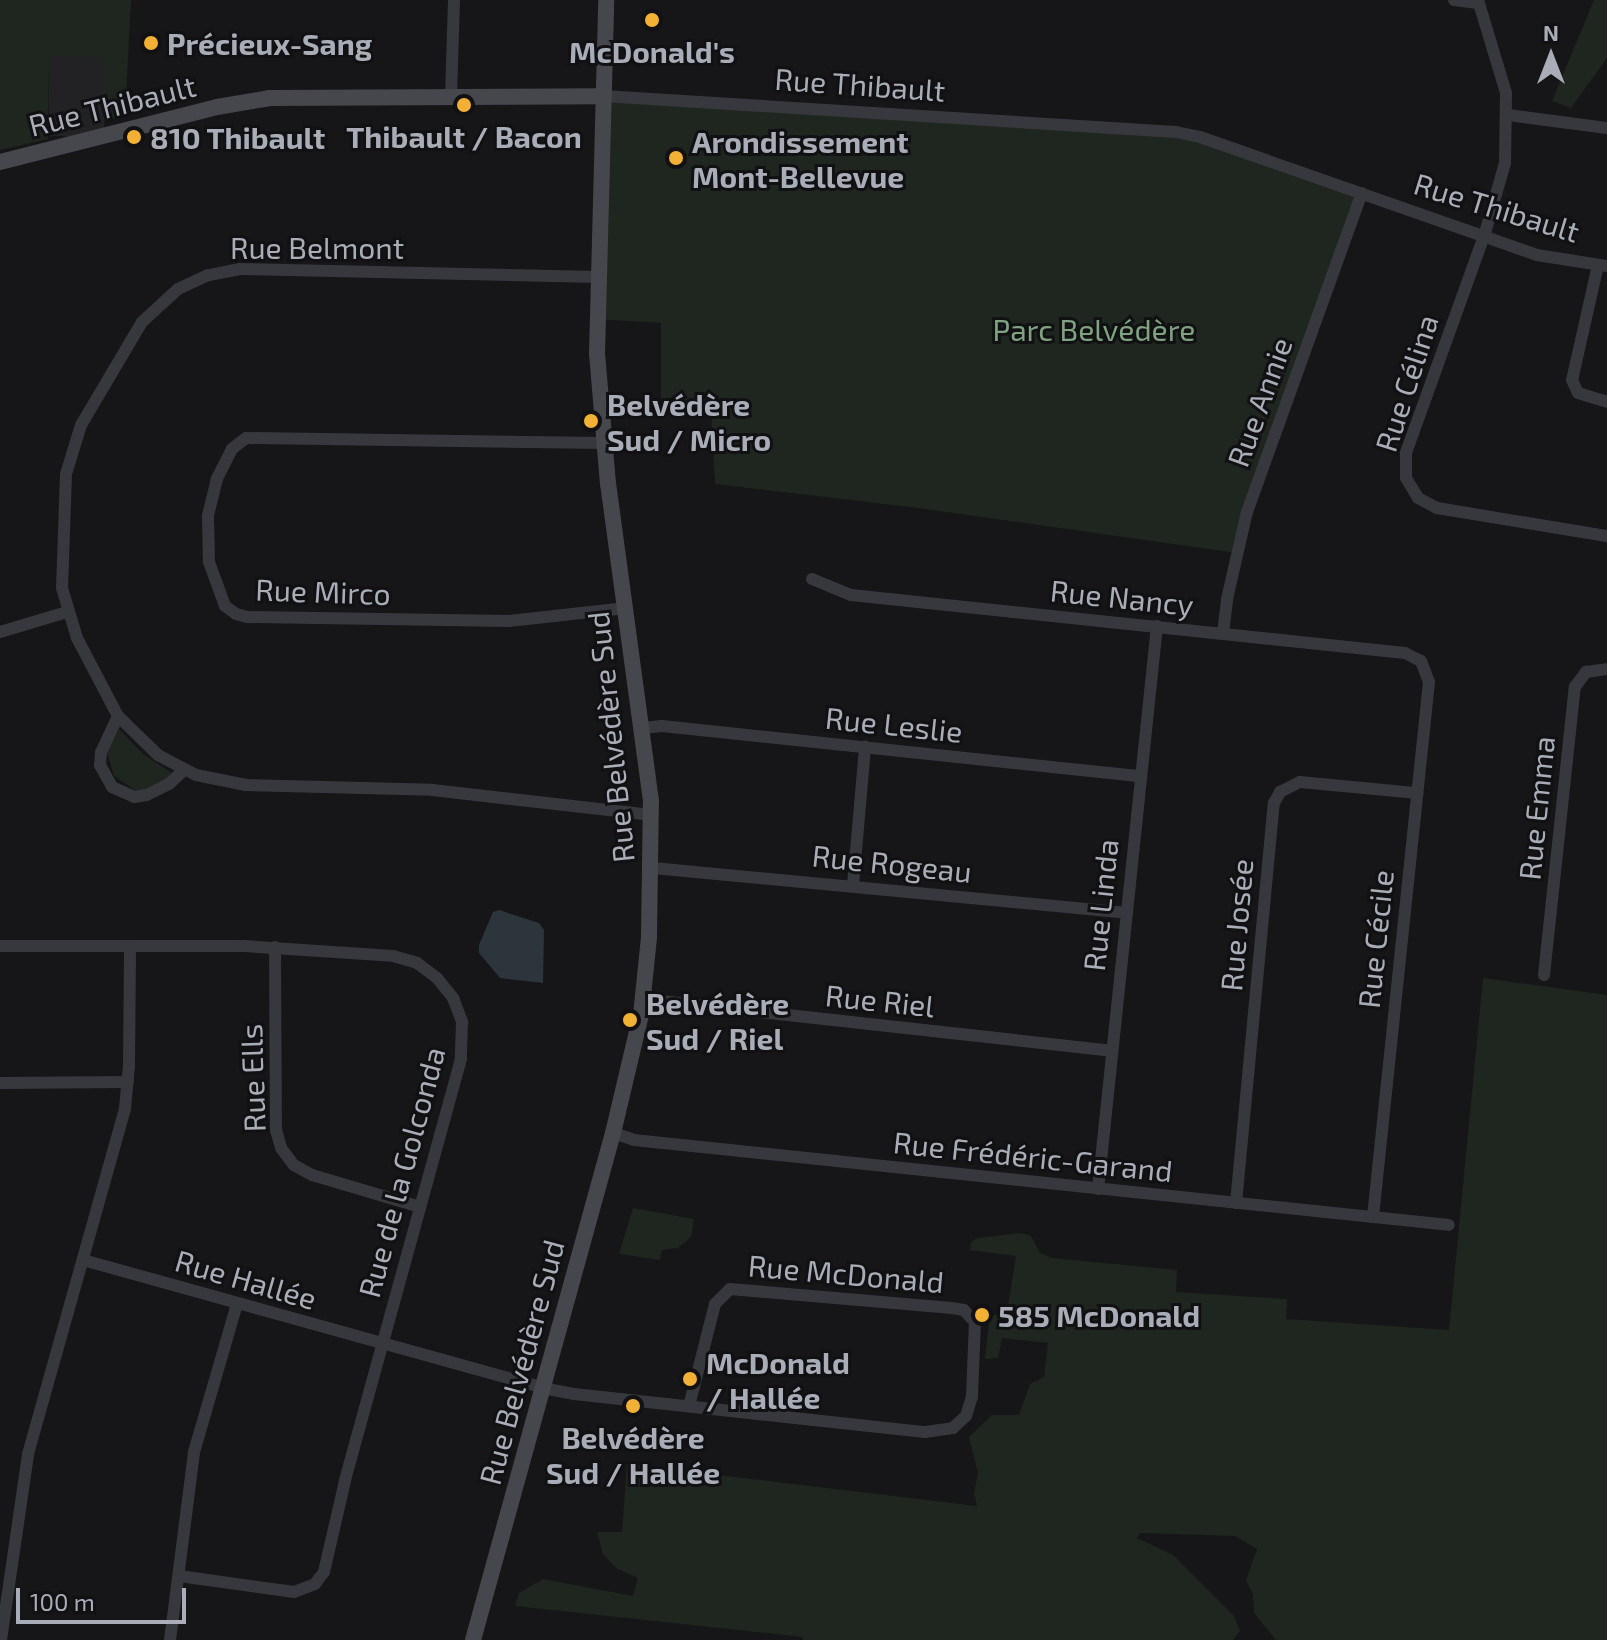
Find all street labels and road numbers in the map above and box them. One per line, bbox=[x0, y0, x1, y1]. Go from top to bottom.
street label: Rue Thibault bbox=[773, 60, 947, 108]
street label: Rue Thibault bbox=[24, 67, 200, 143]
street label: Rue Thibault bbox=[1410, 165, 1584, 249]
street label: Rue Belmont bbox=[230, 229, 404, 265]
street label: Rue Célina bbox=[1367, 310, 1445, 456]
street label: Rue Annie bbox=[1219, 332, 1299, 472]
street label: Rue Mirco bbox=[255, 571, 391, 611]
street label: Rue Nancy bbox=[1048, 572, 1196, 622]
street label: Rue Belvédère Sud bbox=[579, 610, 641, 864]
street label: Rue Leslie bbox=[824, 699, 964, 749]
street label: Rue Emma bbox=[1511, 734, 1561, 882]
street label: Rue Rogeau bbox=[810, 837, 974, 889]
street label: Rue Linda bbox=[1075, 837, 1125, 973]
street label: Rue Josée bbox=[1212, 857, 1260, 993]
street label: Rue Cécile bbox=[1350, 868, 1400, 1010]
street label: Rue Riel bbox=[824, 976, 936, 1024]
street label: Rue Ells bbox=[232, 1023, 272, 1133]
street label: Rue de la Golconda bbox=[350, 1043, 452, 1301]
street label: Rue Frédéric-Garand bbox=[892, 1123, 1174, 1189]
street label: Rue Belvédère Sud bbox=[471, 1236, 571, 1488]
street label: Rue Hallée bbox=[171, 1242, 321, 1316]
street label: Rue McDonald bbox=[747, 1247, 945, 1299]

